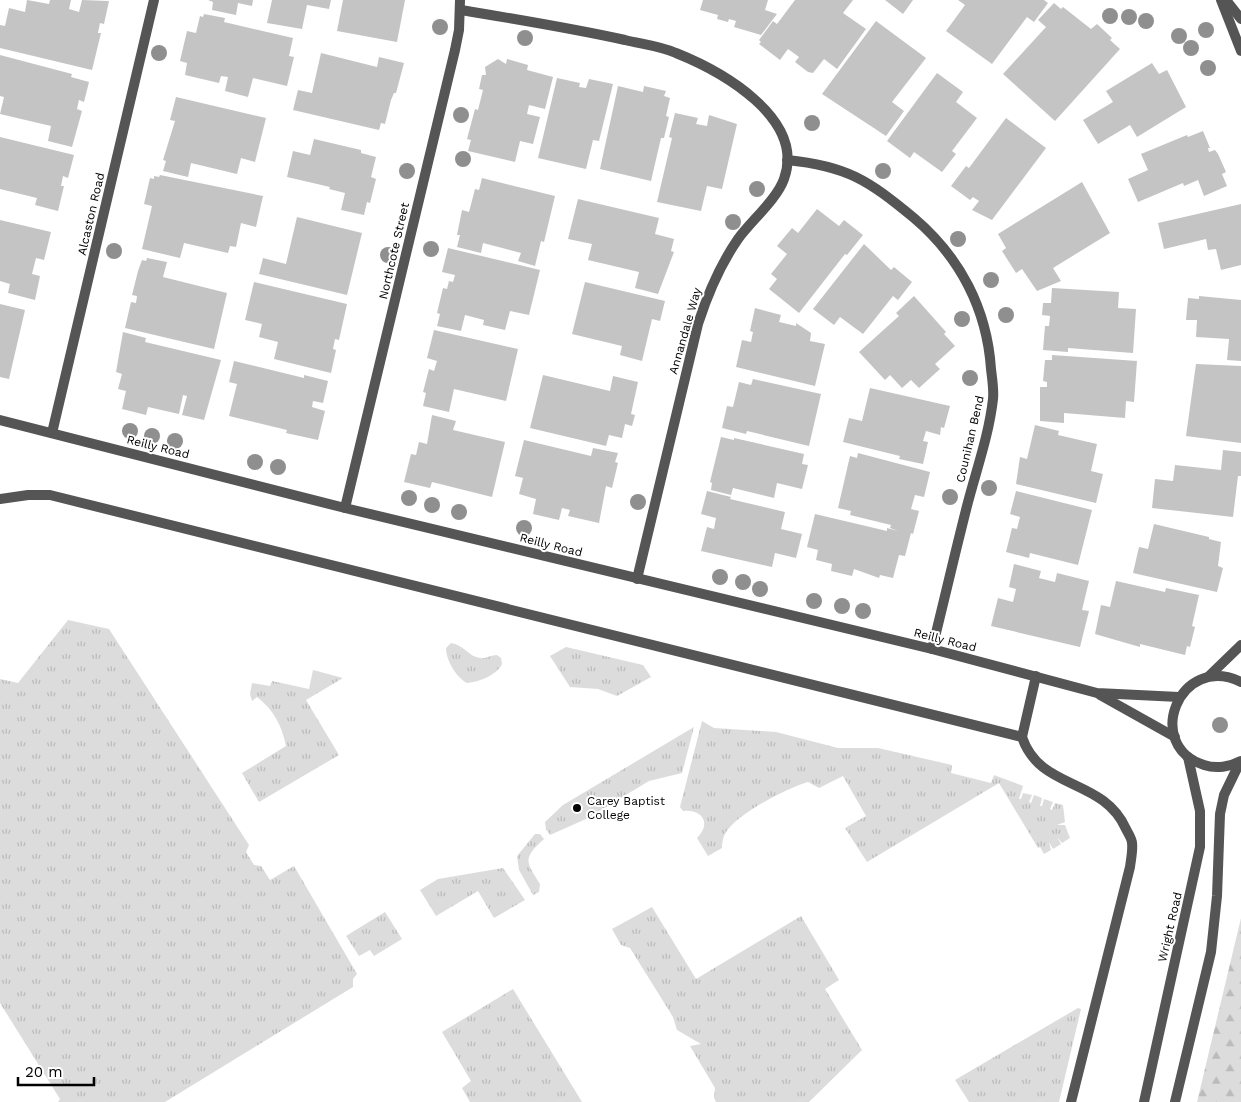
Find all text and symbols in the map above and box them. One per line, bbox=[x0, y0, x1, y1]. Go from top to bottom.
street label: Alcaston Road bbox=[75, 171, 107, 257]
street label: Northcote Street bbox=[376, 201, 412, 301]
street label: Annandale Way bbox=[666, 285, 704, 376]
street label: Counihan Bend bbox=[953, 394, 987, 484]
street label: Reilly Road bbox=[125, 432, 191, 462]
street label: Reilly Road bbox=[518, 530, 584, 560]
street label: Reilly Road bbox=[912, 625, 978, 655]
place label: Carey Baptist College bbox=[587, 794, 665, 822]
marker: Carey Baptist College bbox=[571, 802, 583, 814]
street label: Wright Road bbox=[1155, 891, 1185, 963]
scale bar bbox=[18, 1054, 94, 1086]
text: 20 m bbox=[25, 1063, 63, 1081]

